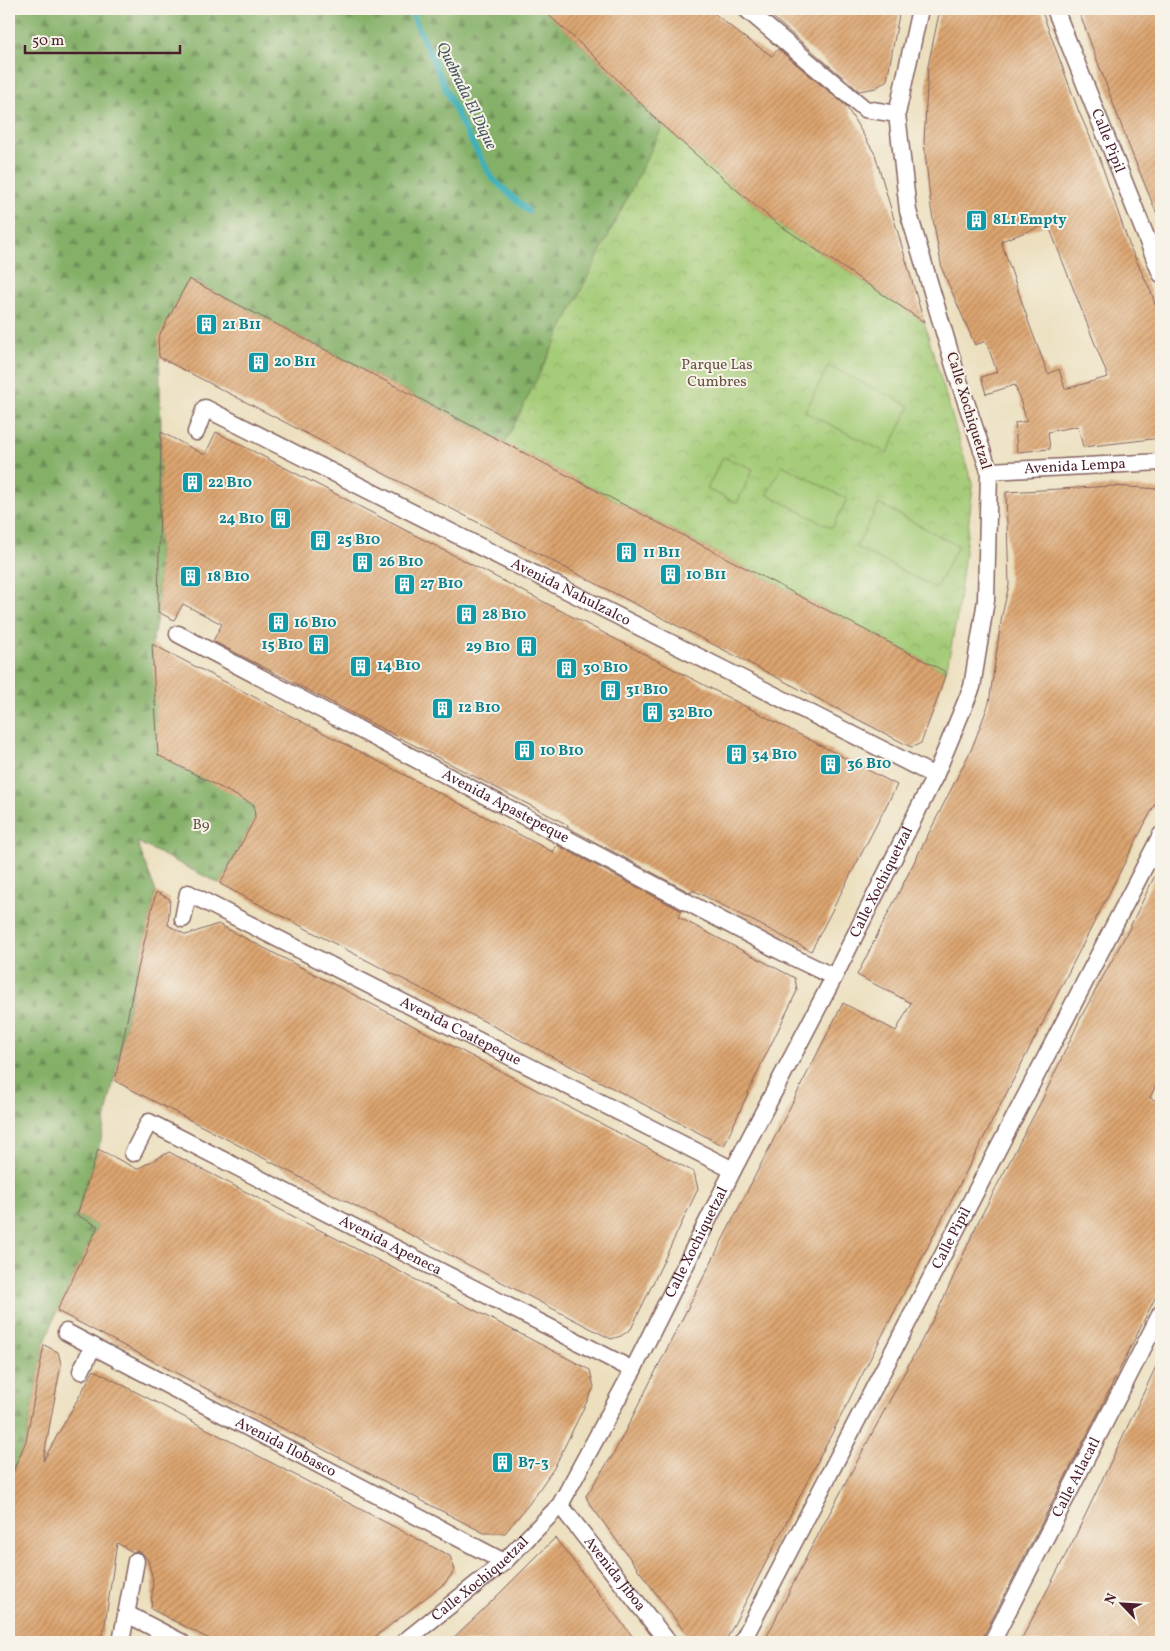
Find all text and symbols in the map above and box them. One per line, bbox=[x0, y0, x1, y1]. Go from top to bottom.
scale bar bbox=[25, 22, 180, 54]
text: 50 m bbox=[32, 31, 64, 52]
water label: Quebrada El Dique bbox=[430, 38, 502, 154]
street label: Calle Pipil bbox=[1085, 106, 1130, 176]
building icon: 8L1 Empty bbox=[965, 208, 989, 232]
place label: 8L1 Empty bbox=[993, 210, 1067, 231]
building icon: 21 B11 bbox=[194, 313, 218, 337]
place label: 21 B11 bbox=[222, 315, 261, 336]
building icon: 20 B11 bbox=[246, 350, 270, 374]
street label: Calle Xochiquetzal bbox=[940, 350, 996, 472]
place label: 20 B11 bbox=[274, 352, 316, 373]
park label: Parque Las Cumbres bbox=[681, 355, 753, 393]
street label: Avenida Lempa bbox=[1023, 453, 1126, 480]
building icon: 22 B10 bbox=[180, 471, 204, 495]
place label: 22 B10 bbox=[208, 473, 252, 494]
building icon: 24 B10 bbox=[268, 507, 292, 531]
place label: 24 B10 bbox=[219, 509, 264, 530]
building icon: 25 B10 bbox=[309, 528, 333, 552]
place label: 25 B10 bbox=[337, 530, 380, 551]
building icon: 11 B11 bbox=[615, 541, 639, 565]
place label: 11 B11 bbox=[643, 543, 680, 564]
building icon: 26 B10 bbox=[351, 550, 375, 574]
place label: 26 B10 bbox=[379, 552, 423, 573]
street label: Avenida Nahulzalco bbox=[507, 553, 634, 631]
building icon: 10 B11 bbox=[658, 563, 682, 587]
building icon: 18 B10 bbox=[179, 565, 203, 589]
place label: 10 B11 bbox=[686, 565, 726, 586]
place label: 18 B10 bbox=[207, 567, 250, 588]
building icon: 27 B10 bbox=[392, 572, 416, 596]
place label: 27 B10 bbox=[420, 574, 463, 595]
building icon: 28 B10 bbox=[454, 603, 478, 627]
place label: 28 B10 bbox=[482, 605, 526, 626]
building icon: 16 B10 bbox=[266, 611, 290, 635]
place label: 16 B10 bbox=[294, 613, 337, 634]
building icon: 15 B10 bbox=[307, 633, 331, 657]
place label: 15 B10 bbox=[261, 635, 303, 656]
building icon: 29 B10 bbox=[514, 635, 538, 659]
place label: 29 B10 bbox=[466, 637, 510, 658]
building icon: 14 B10 bbox=[349, 654, 373, 678]
place label: 14 B10 bbox=[377, 656, 420, 677]
building icon: 30 B10 bbox=[555, 656, 579, 680]
place label: 30 B10 bbox=[583, 658, 628, 679]
building icon: 31 B10 bbox=[598, 678, 622, 702]
place label: 31 B10 bbox=[626, 680, 668, 701]
building icon: 12 B10 bbox=[430, 696, 454, 720]
place label: 12 B10 bbox=[458, 698, 500, 719]
building icon: 32 B10 bbox=[641, 701, 665, 725]
place label: 32 B10 bbox=[669, 703, 713, 724]
building icon: 10 B10 bbox=[512, 739, 536, 763]
place label: 10 B10 bbox=[540, 741, 584, 762]
building icon: 34 B10 bbox=[724, 743, 748, 767]
place label: 34 B10 bbox=[752, 745, 797, 766]
building icon: 36 B10 bbox=[819, 752, 843, 776]
place label: 36 B10 bbox=[847, 754, 891, 775]
street label: Avenida Apastepeque bbox=[438, 764, 573, 849]
park label: B9 bbox=[192, 815, 210, 836]
street label: Calle Xochiquetzal bbox=[845, 823, 918, 941]
street label: Avenida Coatepeque bbox=[396, 992, 525, 1071]
street label: Calle Xochiquetzal bbox=[660, 1183, 733, 1302]
street label: Calle Pipil bbox=[927, 1203, 976, 1273]
street label: Avenida Apeneca bbox=[335, 1211, 445, 1281]
street label: Avenida Ilobasco bbox=[231, 1412, 340, 1483]
street label: Calle Atlacatl bbox=[1047, 1434, 1106, 1521]
building icon: B7-3 bbox=[490, 1451, 514, 1475]
place label: B7-3 bbox=[518, 1453, 549, 1474]
street label: Calle Xochiquetzal bbox=[427, 1532, 534, 1626]
street label: Avenida Jiboa bbox=[578, 1532, 651, 1616]
north arrow bbox=[1098, 1578, 1148, 1628]
text: N bbox=[1101, 1591, 1122, 1608]

